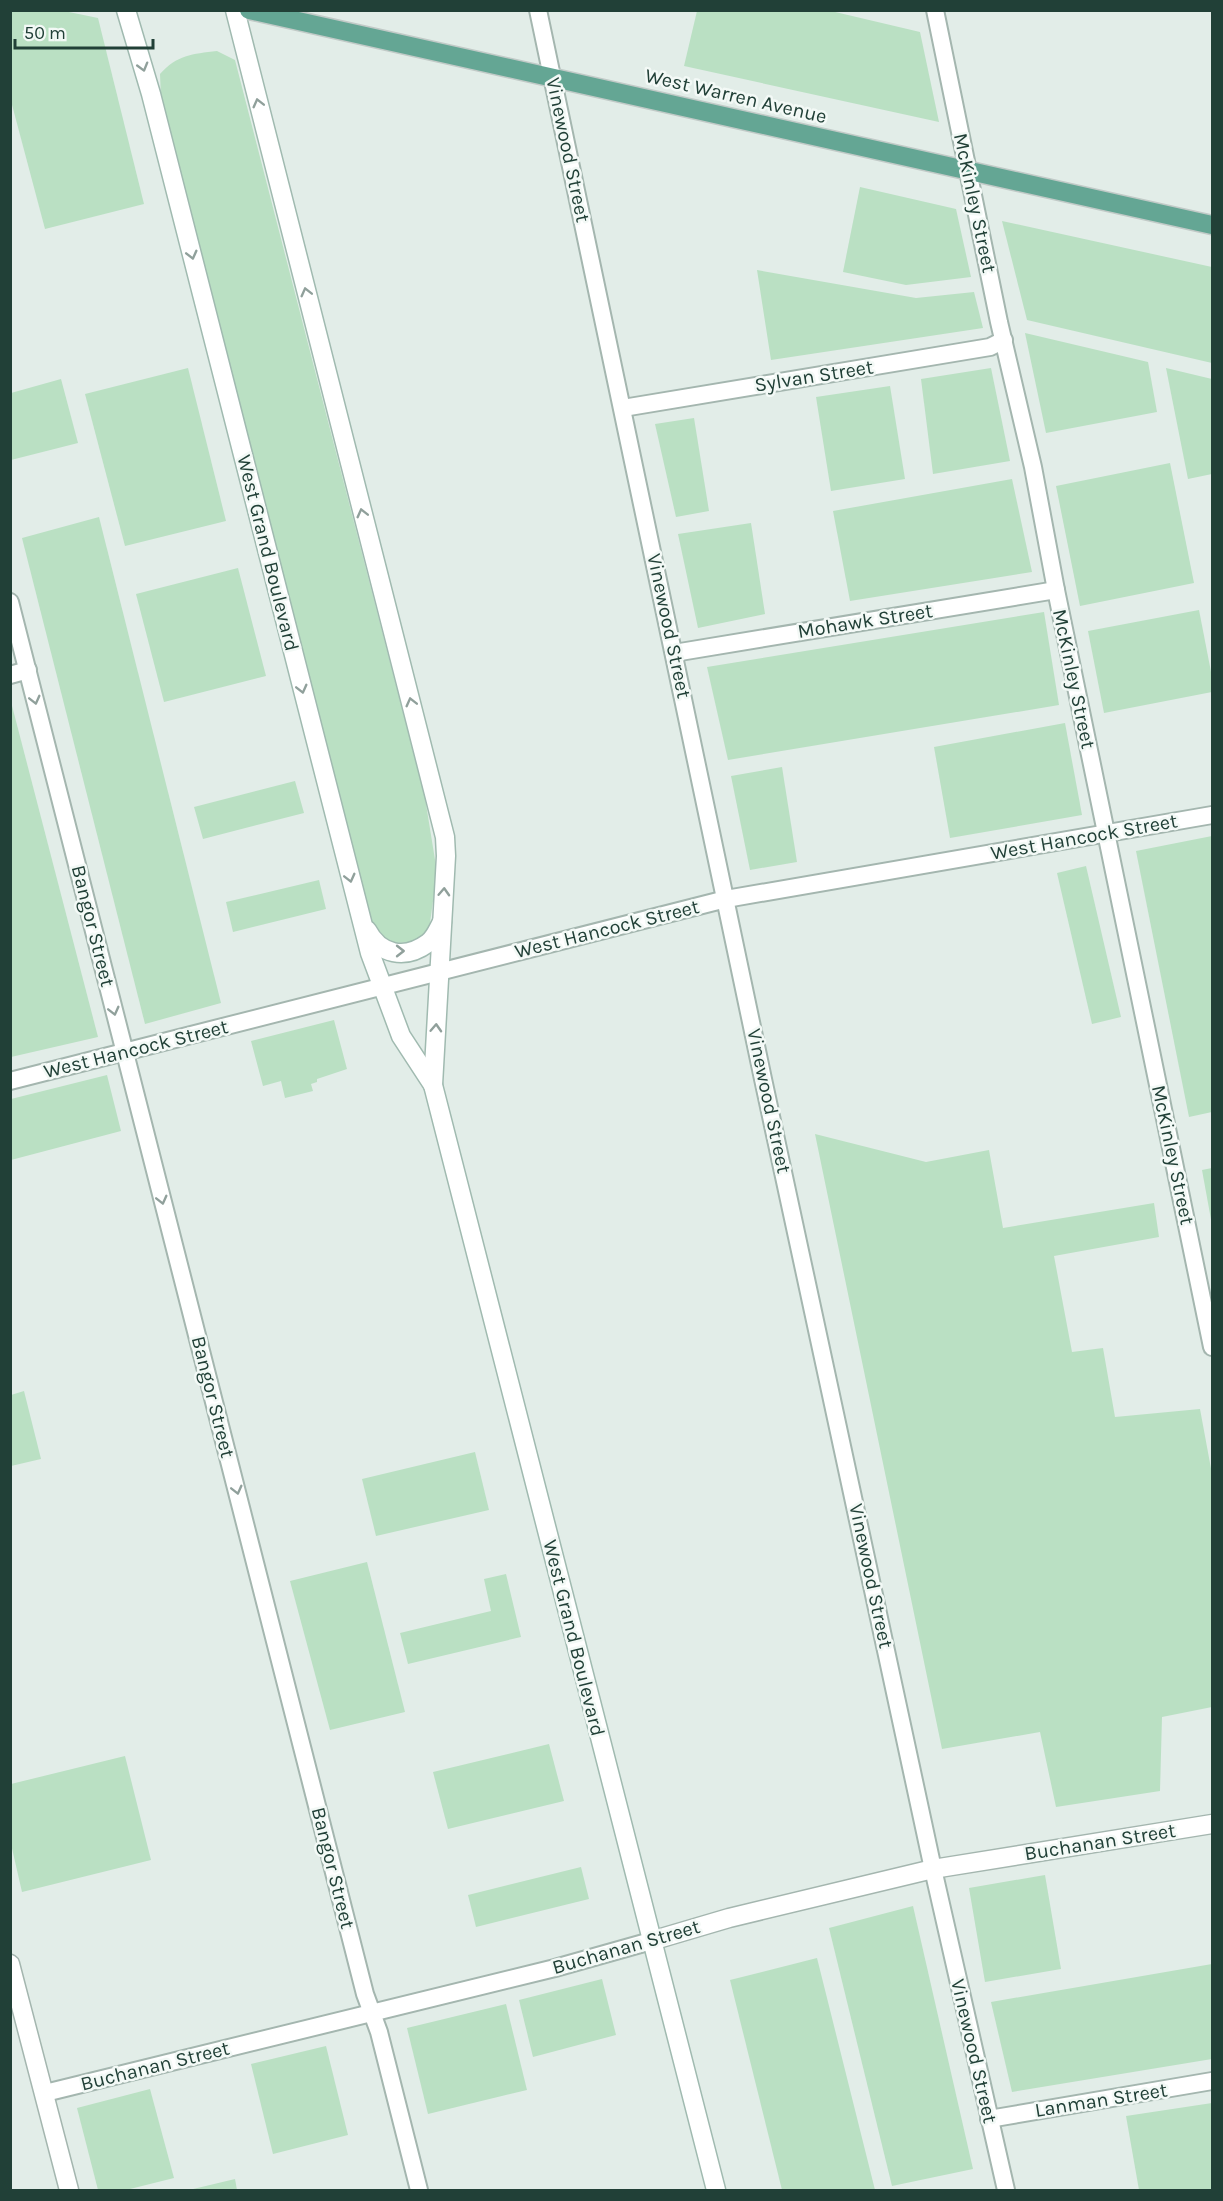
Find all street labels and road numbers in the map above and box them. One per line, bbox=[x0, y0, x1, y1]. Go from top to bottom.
street label: West Warren Avenue bbox=[643, 64, 829, 128]
street label: Vinewood Street bbox=[541, 76, 595, 225]
street label: McKinley Street bbox=[949, 131, 1001, 275]
street label: Sylvan Street bbox=[753, 355, 875, 397]
street label: West Grand Boulevard bbox=[232, 452, 304, 654]
street label: Vinewood Street bbox=[642, 552, 696, 701]
street label: Mohawk Street bbox=[796, 599, 935, 643]
street label: McKinley Street bbox=[1048, 607, 1100, 751]
street label: West Hancock Street bbox=[989, 809, 1180, 865]
street label: Bangor Street bbox=[67, 863, 119, 990]
street label: West Hancock Street bbox=[512, 895, 702, 963]
street label: West Hancock Street bbox=[41, 1015, 231, 1083]
street label: Vinewood Street bbox=[742, 1027, 796, 1176]
street label: McKinley Street bbox=[1147, 1083, 1199, 1227]
street label: Bangor Street bbox=[187, 1334, 239, 1461]
street label: Vinewood Street bbox=[844, 1502, 898, 1651]
street label: West Grand Boulevard bbox=[538, 1537, 610, 1739]
street label: Bangor Street bbox=[307, 1805, 359, 1932]
street label: Buchanan Street bbox=[1023, 1819, 1178, 1865]
street label: Buchanan Street bbox=[549, 1915, 703, 1979]
street label: Vinewood Street bbox=[946, 1977, 1002, 2126]
street label: Buchanan Street bbox=[78, 2036, 232, 2096]
street label: Lanman Street bbox=[1033, 2078, 1169, 2122]

